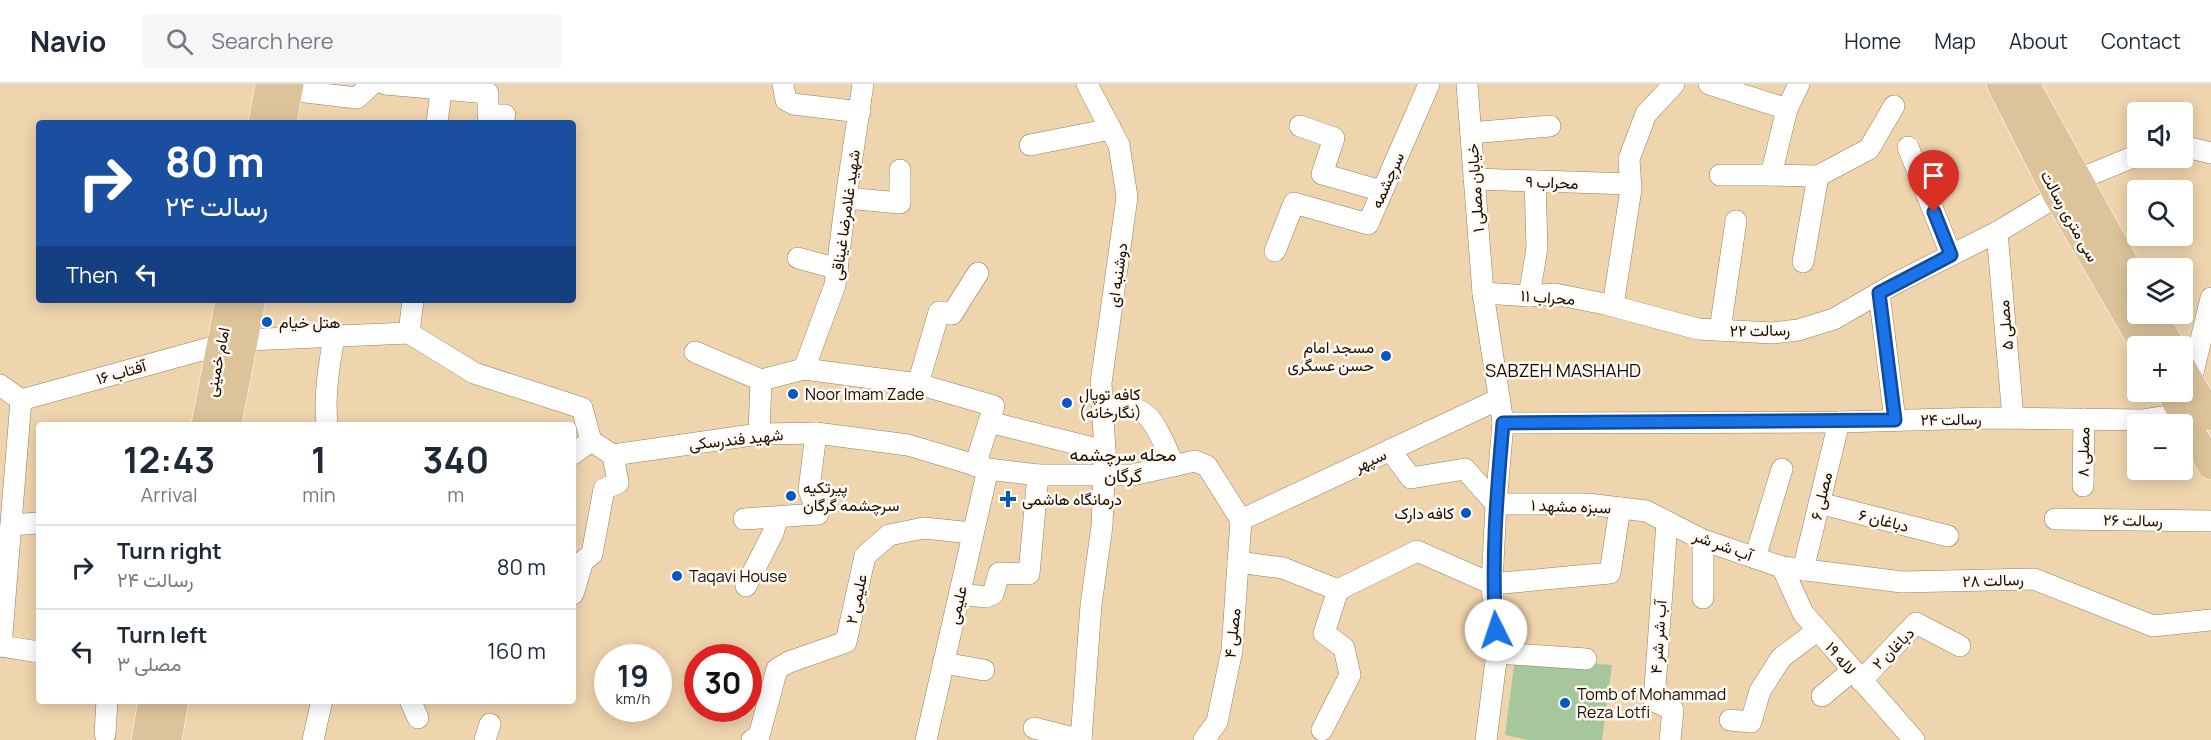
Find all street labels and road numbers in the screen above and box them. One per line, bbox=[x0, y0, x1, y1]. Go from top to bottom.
street label: خیابان مصلی ۱ bbox=[1461, 142, 1489, 233]
street label: شهید غلامرضا غیناقی bbox=[825, 148, 865, 282]
street label: سرچشمه bbox=[1365, 148, 1410, 212]
street label: سی متری رسالت bbox=[2036, 166, 2104, 266]
street label: ۹ محراب bbox=[1525, 170, 1579, 194]
street label: دوشنبه ای bbox=[1102, 241, 1132, 309]
street label: ۱۱ محراب bbox=[1520, 284, 1576, 310]
street label: ۵ مصلی bbox=[1992, 299, 2018, 351]
street label: ۲۲ رسالت bbox=[1730, 318, 1790, 342]
street label: امام خمینی bbox=[199, 325, 235, 399]
street label: آفتاب ۱۶ bbox=[93, 354, 150, 390]
street label: ۲۴ رسالت bbox=[1920, 407, 1982, 431]
street label: شهید فندرسکی bbox=[688, 423, 784, 455]
street label: ۸ مصلی bbox=[2072, 427, 2094, 477]
street label: سپهر bbox=[1349, 443, 1390, 478]
street label: ۶ مصلی bbox=[1805, 470, 1837, 522]
street label: ۱ سبزه مشهد bbox=[1531, 494, 1611, 518]
street label: ۶ دباغان bbox=[1857, 503, 1911, 537]
street label: ۲۶ رسالت bbox=[2103, 508, 2163, 532]
street label: آب شر شر bbox=[1689, 524, 1757, 566]
street label: ۲۸ رسالت bbox=[1962, 568, 2024, 592]
street label: ۲ علیمی bbox=[840, 572, 872, 626]
street label: علیمی bbox=[942, 584, 972, 626]
street label: ۴ آب شر شر bbox=[1644, 598, 1672, 675]
street label: ۴ مصلی bbox=[1218, 607, 1246, 659]
street label: ۲ دباغان bbox=[1867, 622, 1919, 674]
street label: ۱۹ لاله bbox=[1820, 637, 1862, 679]

